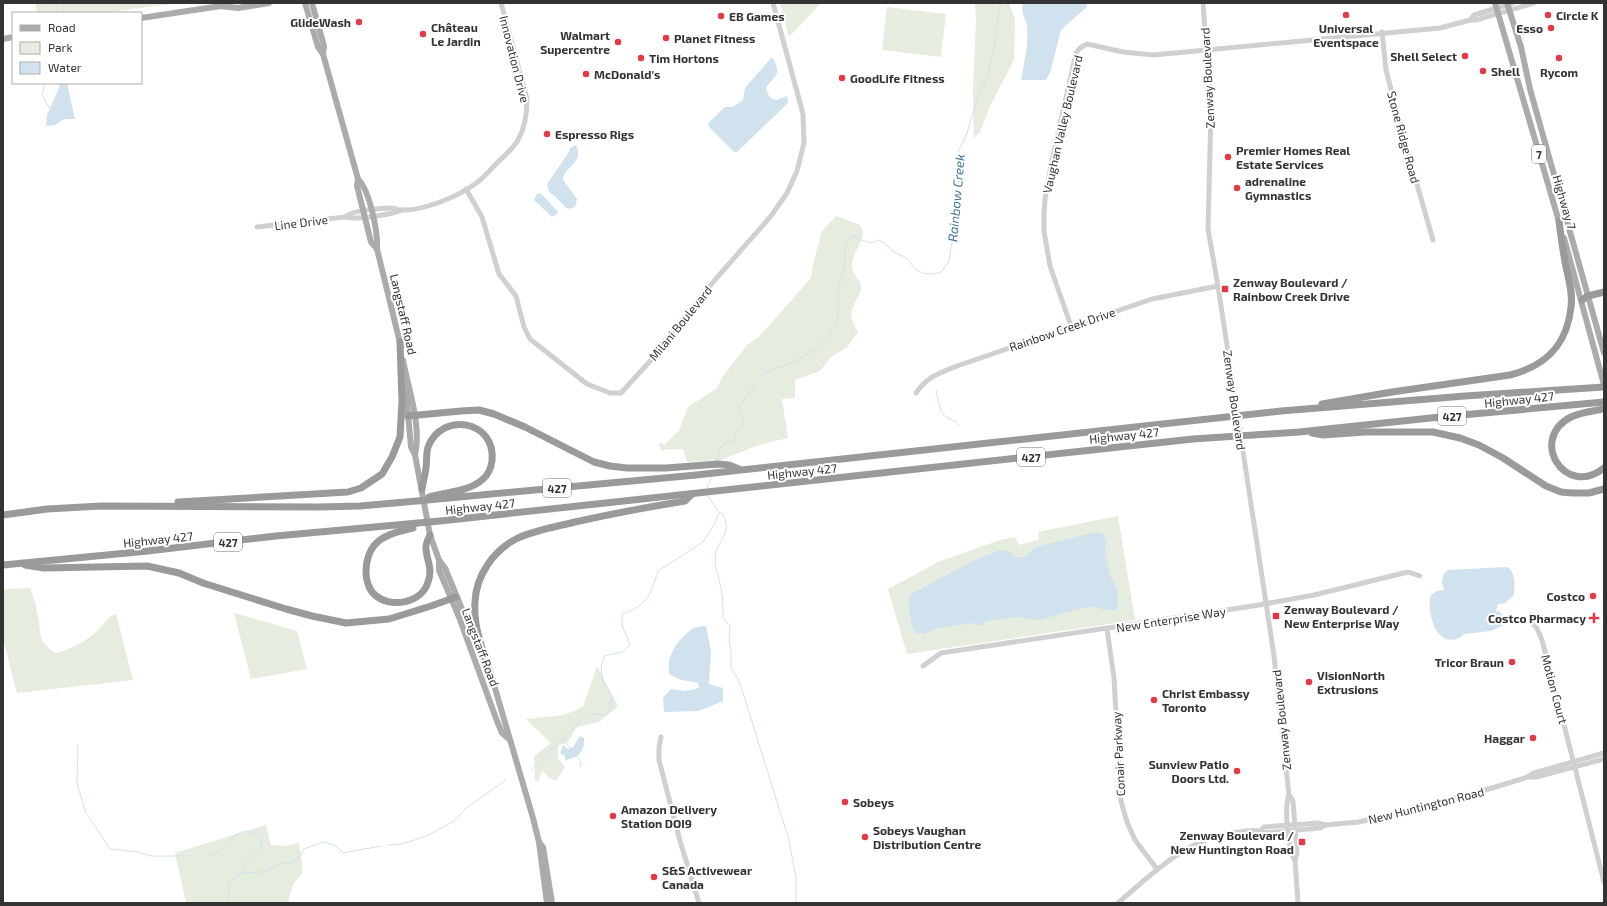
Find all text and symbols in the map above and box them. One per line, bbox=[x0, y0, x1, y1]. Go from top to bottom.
place label: Circle K bbox=[1556, 8, 1599, 22]
place label: EB Games bbox=[729, 9, 785, 23]
marker: Universal Eventspace bbox=[1341, 10, 1351, 20]
marker: Circle K bbox=[1543, 10, 1553, 20]
marker: EB Games bbox=[716, 11, 726, 21]
legend bbox=[12, 12, 142, 84]
street label: Innovation Drive bbox=[497, 14, 533, 104]
place label: GlideWash bbox=[290, 15, 351, 29]
marker: GlideWash bbox=[354, 17, 364, 27]
text: Road bbox=[48, 20, 76, 34]
place label: Château Le Jardin bbox=[431, 20, 481, 48]
place label: Universal Eventspace bbox=[1313, 21, 1379, 49]
place label: Esso bbox=[1516, 21, 1543, 35]
marker: Esso bbox=[1546, 23, 1556, 33]
street label: Zenway Boulevard bbox=[1197, 27, 1217, 129]
place label: Walmart Supercentre bbox=[540, 28, 610, 56]
marker: Château Le Jardin bbox=[418, 29, 428, 39]
place label: Planet Fitness bbox=[674, 31, 755, 45]
marker: Planet Fitness bbox=[661, 33, 671, 43]
marker: Walmart Supercentre bbox=[613, 37, 623, 47]
text: Park bbox=[48, 40, 73, 54]
place label: Shell Select bbox=[1390, 49, 1457, 63]
place label: Tim Hortons bbox=[649, 51, 719, 65]
marker: Shell Select bbox=[1460, 51, 1470, 61]
marker: Tim Hortons bbox=[636, 53, 646, 63]
marker: Rycom bbox=[1554, 53, 1564, 63]
street label: Vaughan Valley Boulevard bbox=[1039, 54, 1085, 194]
text: Water bbox=[48, 60, 82, 74]
place label: Shell bbox=[1491, 64, 1520, 78]
place label: Rycom bbox=[1540, 65, 1578, 80]
marker: Shell bbox=[1478, 66, 1488, 76]
place label: McDonald's bbox=[594, 67, 660, 81]
marker: McDonald's bbox=[581, 69, 591, 79]
place label: GoodLife Fitness bbox=[850, 71, 945, 85]
marker: GoodLife Fitness bbox=[837, 73, 847, 83]
street label: Stone Ridge Road bbox=[1385, 89, 1423, 185]
place label: Espresso Rigs bbox=[555, 127, 634, 141]
marker: Espresso Rigs bbox=[542, 129, 552, 139]
place label: Premier Homes Real Estate Services bbox=[1236, 143, 1350, 171]
road number: 7 bbox=[1532, 145, 1546, 163]
marker: Premier Homes Real Estate Services bbox=[1223, 152, 1233, 162]
water label: Rainbow Creek bbox=[944, 153, 968, 243]
street label: Highway 7 bbox=[1551, 173, 1579, 231]
place label: adrenaline Gymnastics bbox=[1245, 174, 1311, 203]
marker: adrenaline Gymnastics bbox=[1232, 183, 1242, 193]
street label: Line Drive bbox=[273, 212, 329, 232]
street label: Langstaff Road bbox=[388, 272, 420, 356]
place label: Zenway Boulevard / Rainbow Creek Drive bbox=[1233, 275, 1350, 303]
street label: Milani Boulevard bbox=[646, 283, 714, 363]
marker: Zenway Boulevard / Rainbow Creek Drive bbox=[1220, 284, 1230, 294]
street label: Rainbow Creek Drive bbox=[1007, 304, 1117, 354]
street label: Zenway Boulevard bbox=[1221, 349, 1249, 451]
street label: Highway 427 bbox=[1483, 388, 1555, 410]
road number: 427 bbox=[1438, 407, 1466, 425]
street label: Highway 427 bbox=[1088, 424, 1160, 446]
road number: 427 bbox=[1017, 448, 1045, 466]
street label: Highway 427 bbox=[766, 460, 838, 482]
road number: 427 bbox=[543, 479, 571, 497]
street label: Highway 427 bbox=[444, 495, 516, 517]
street label: Highway 427 bbox=[122, 528, 194, 550]
road number: 427 bbox=[214, 533, 242, 551]
place label: Costco bbox=[1546, 589, 1585, 603]
marker: Costco bbox=[1588, 591, 1598, 601]
place label: Zenway Boulevard / New Enterprise Way bbox=[1284, 602, 1400, 631]
street label: New Enterprise Way bbox=[1115, 603, 1227, 635]
street label: Langstaff Road bbox=[460, 606, 502, 688]
marker: Zenway Boulevard / New Enterprise Way bbox=[1271, 611, 1281, 621]
place label: Costco Pharmacy bbox=[1488, 611, 1586, 626]
marker: Costco Pharmacy bbox=[1589, 613, 1599, 623]
street label: Motion Court bbox=[1539, 653, 1571, 726]
place label: Tricor Braun bbox=[1435, 655, 1504, 669]
marker: Tricor Braun bbox=[1507, 657, 1517, 667]
place label: VisionNorth Extrusions bbox=[1317, 668, 1385, 696]
street label: Zenway Boulevard bbox=[1269, 669, 1293, 771]
marker: VisionNorth Extrusions bbox=[1304, 677, 1314, 687]
place label: Christ Embassy Toronto bbox=[1162, 686, 1250, 714]
marker: Christ Embassy Toronto bbox=[1149, 695, 1159, 705]
street label: Conair Parkway bbox=[1109, 711, 1127, 797]
place label: Haggar bbox=[1484, 731, 1525, 745]
marker: Haggar bbox=[1528, 733, 1538, 743]
place label: Sunview Patio Doors Ltd. bbox=[1149, 757, 1229, 785]
marker: Sunview Patio Doors Ltd. bbox=[1232, 766, 1242, 776]
street label: New Huntington Road bbox=[1367, 784, 1485, 826]
place label: Sobeys bbox=[853, 795, 894, 810]
marker: Sobeys bbox=[840, 797, 850, 807]
place label: Amazon Delivery Station DOI9 bbox=[621, 802, 717, 830]
marker: Amazon Delivery Station DOI9 bbox=[608, 811, 618, 821]
place label: Sobeys Vaughan Distribution Centre bbox=[873, 823, 982, 851]
place label: Zenway Boulevard / New Huntington Road bbox=[1170, 828, 1294, 856]
marker: Sobeys Vaughan Distribution Centre bbox=[860, 832, 870, 842]
marker: Zenway Boulevard / New Huntington Road bbox=[1297, 837, 1307, 847]
place label: S&S Activewear Canada bbox=[662, 863, 752, 891]
marker: S&S Activewear Canada bbox=[649, 872, 659, 882]

